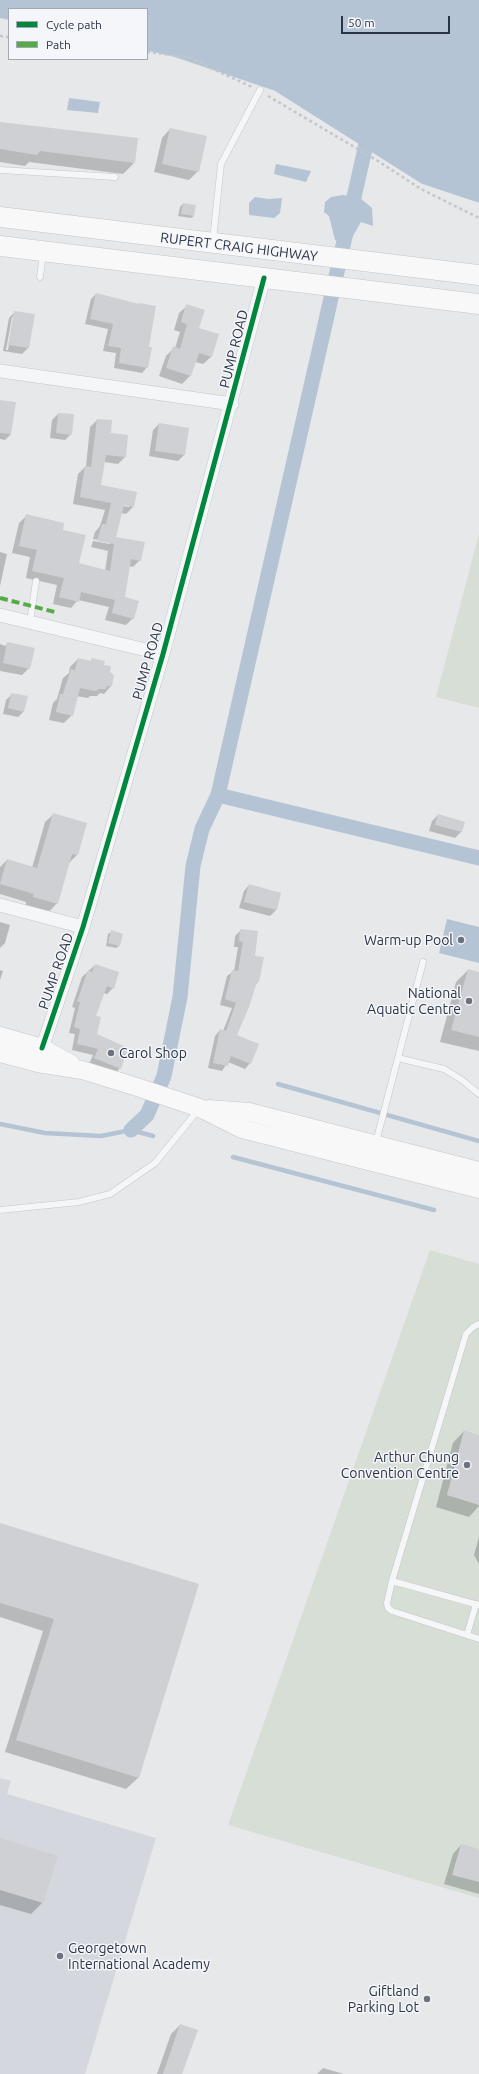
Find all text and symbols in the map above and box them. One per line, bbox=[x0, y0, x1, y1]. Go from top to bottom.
legend bbox=[8, 8, 148, 60]
scale bar bbox=[343, 8, 452, 34]
text: 50 m bbox=[348, 16, 375, 29]
text: Cycle path bbox=[46, 18, 102, 31]
text: Path bbox=[46, 38, 71, 51]
street label: RUPERT CRAIG HIGHWAY bbox=[159, 229, 319, 265]
street label: PUMP ROAD bbox=[216, 308, 252, 390]
street label: PUMP ROAD bbox=[129, 620, 167, 702]
street label: PUMP ROAD bbox=[35, 930, 77, 1012]
place label: Warm-up Pool bbox=[364, 932, 453, 948]
marker: Warm-up Pool bbox=[456, 935, 466, 945]
place label: National Aquatic Centre bbox=[367, 985, 461, 1018]
marker: National Aquatic Centre bbox=[464, 996, 474, 1006]
place label: Carol Shop bbox=[119, 1045, 187, 1061]
marker: Carol Shop bbox=[106, 1048, 116, 1058]
place label: Arthur Chung Convention Centre bbox=[341, 1449, 459, 1482]
marker: Arthur Chung Convention Centre bbox=[462, 1460, 472, 1470]
place label: Georgetown International Academy bbox=[68, 1940, 210, 1972]
marker: Georgetown International Academy bbox=[55, 1951, 65, 1961]
place label: Giftland Parking Lot bbox=[348, 1983, 419, 2016]
marker: Giftland Parking Lot bbox=[422, 1994, 432, 2004]

